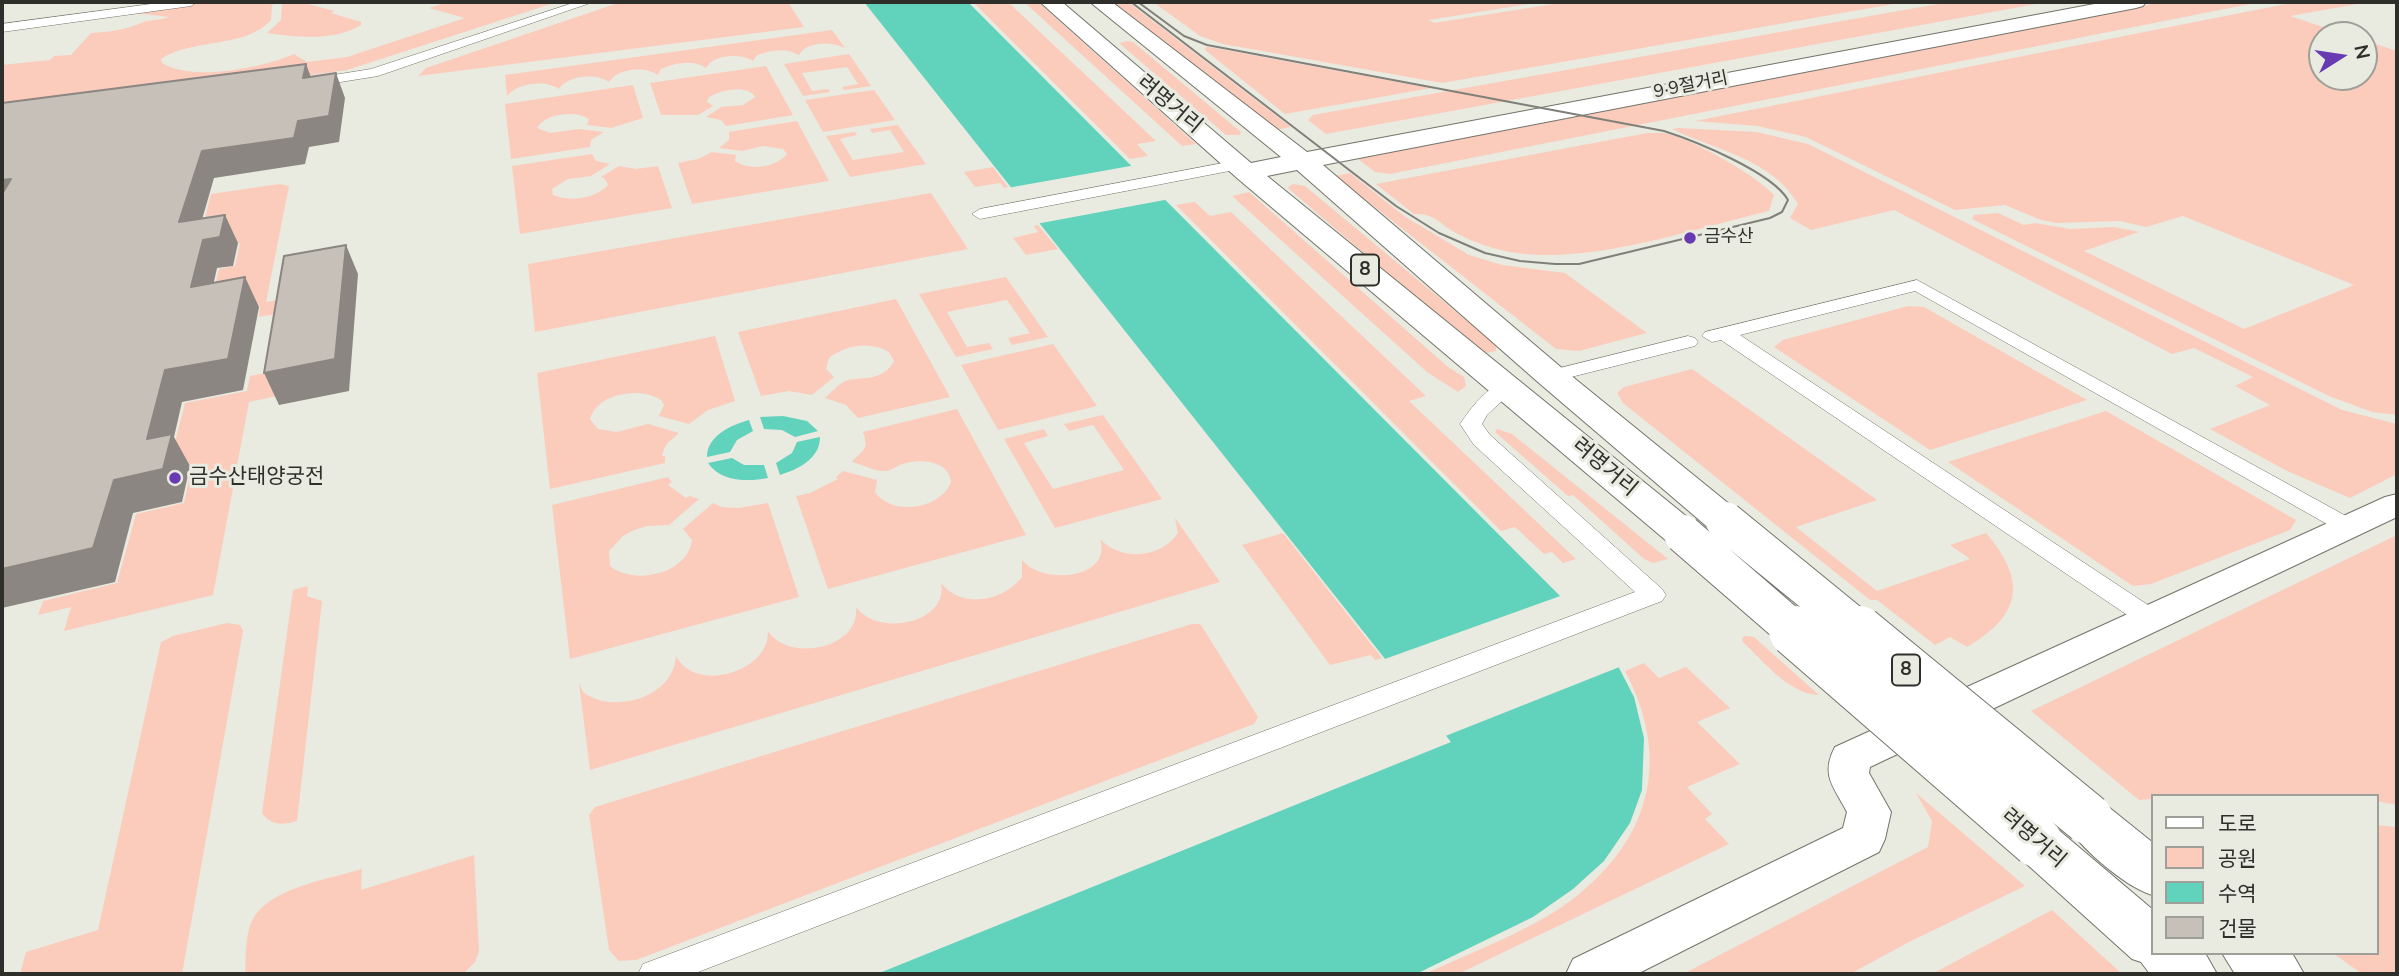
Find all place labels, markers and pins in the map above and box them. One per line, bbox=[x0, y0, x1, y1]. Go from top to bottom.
place label: 금수산 bbox=[1704, 227, 1754, 249]
marker: 금수산 bbox=[1682, 230, 1698, 246]
place label: 금수산태양궁전 bbox=[189, 465, 324, 491]
marker: 금수산태양궁전 bbox=[167, 470, 183, 486]

